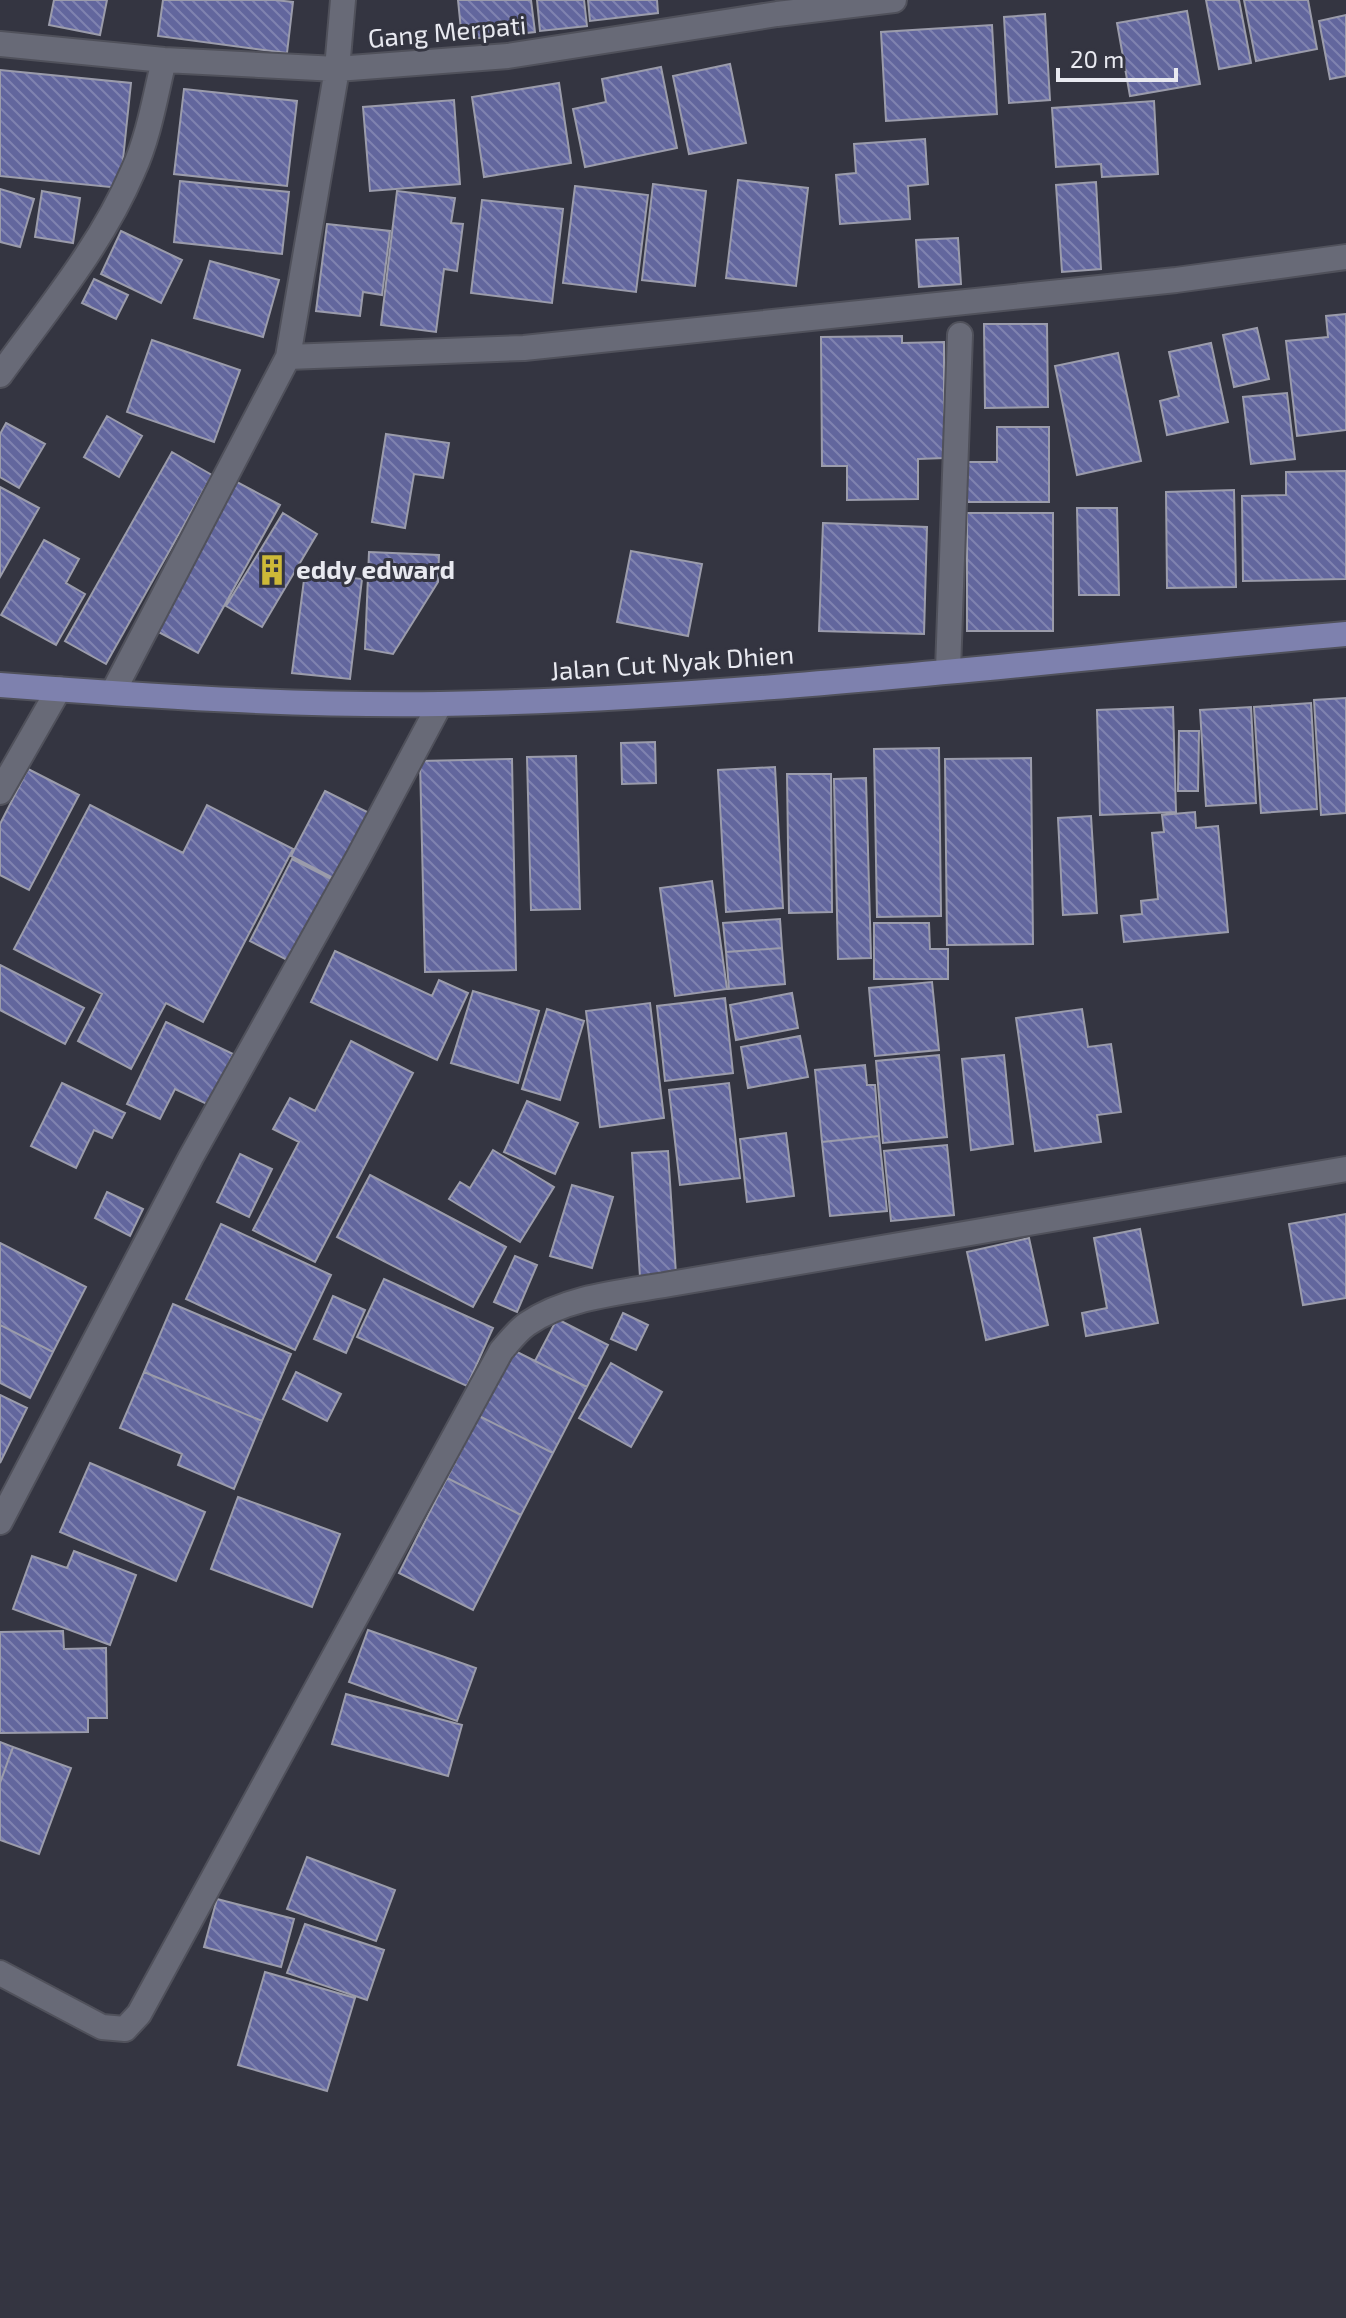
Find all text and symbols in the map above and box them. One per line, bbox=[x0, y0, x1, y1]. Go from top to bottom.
street label: Gang Merpati bbox=[366, 8, 527, 53]
scale bar bbox=[1058, 32, 1176, 82]
text: 20 m bbox=[1070, 44, 1124, 73]
building icon: eddy edward bbox=[255, 553, 289, 587]
place label: eddy edward bbox=[296, 553, 455, 585]
street label: Jalan Cut Nyak Dhien bbox=[549, 638, 795, 685]

